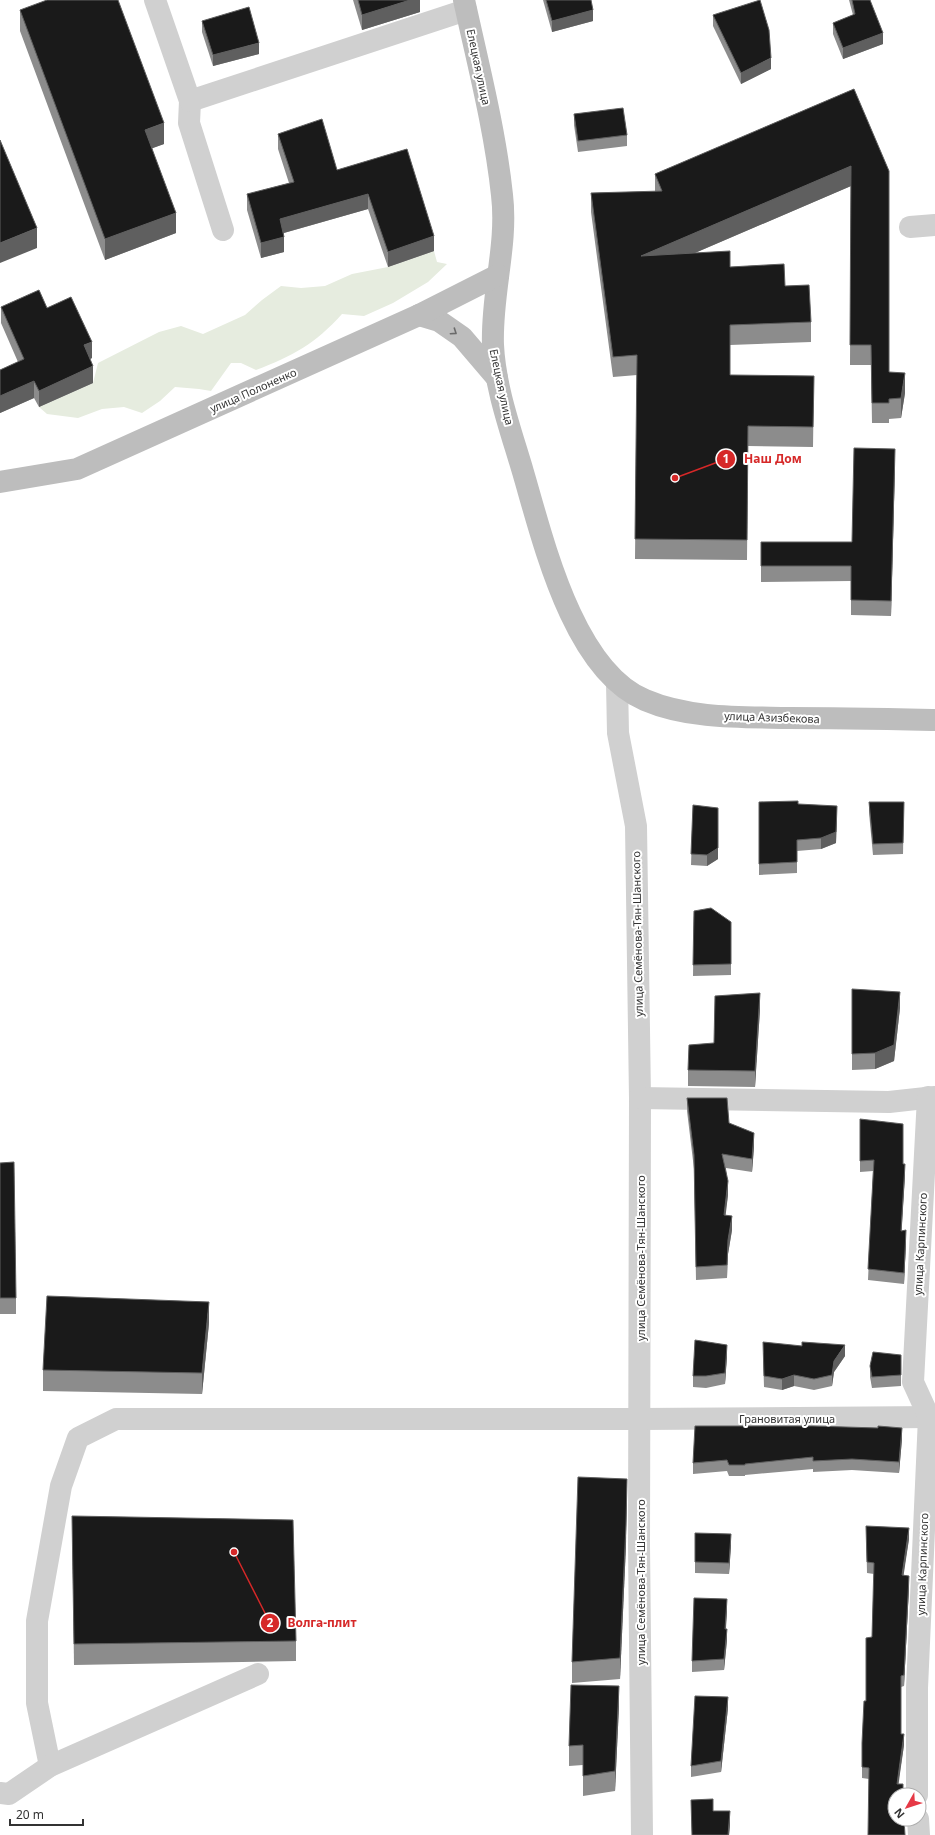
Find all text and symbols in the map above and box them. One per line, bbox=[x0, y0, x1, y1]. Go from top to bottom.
street label: Елецкая улица bbox=[464, 28, 494, 106]
one-way arrow bbox=[450, 327, 457, 335]
street label: Елецкая улица bbox=[487, 348, 517, 426]
street label: улица Полоненко bbox=[207, 364, 299, 416]
callout: Наш Дом bbox=[716, 447, 810, 471]
text: 1 bbox=[723, 450, 729, 467]
text: Наш Дом bbox=[744, 450, 802, 467]
street label: улица Азизбекова bbox=[724, 708, 820, 726]
street label: улица Семёнова-Тян-Шанского bbox=[628, 851, 646, 1017]
street label: улица Семёнова-Тян-Шанского bbox=[633, 1175, 648, 1341]
street label: улица Карпинского bbox=[910, 1192, 930, 1296]
street label: Грановитая улица bbox=[739, 1411, 835, 1426]
street label: улица Семёнова-Тян-Шанского bbox=[633, 1499, 648, 1665]
street label: улица Карпинского bbox=[913, 1512, 931, 1616]
callout: Волга-плит bbox=[260, 1611, 365, 1635]
text: 2 bbox=[267, 1614, 274, 1631]
text: Волга-плит bbox=[288, 1614, 357, 1631]
north arrow bbox=[887, 1787, 927, 1827]
scale bar bbox=[10, 1801, 83, 1827]
text: N bbox=[890, 1805, 907, 1822]
text: 20 m bbox=[16, 1806, 44, 1823]

